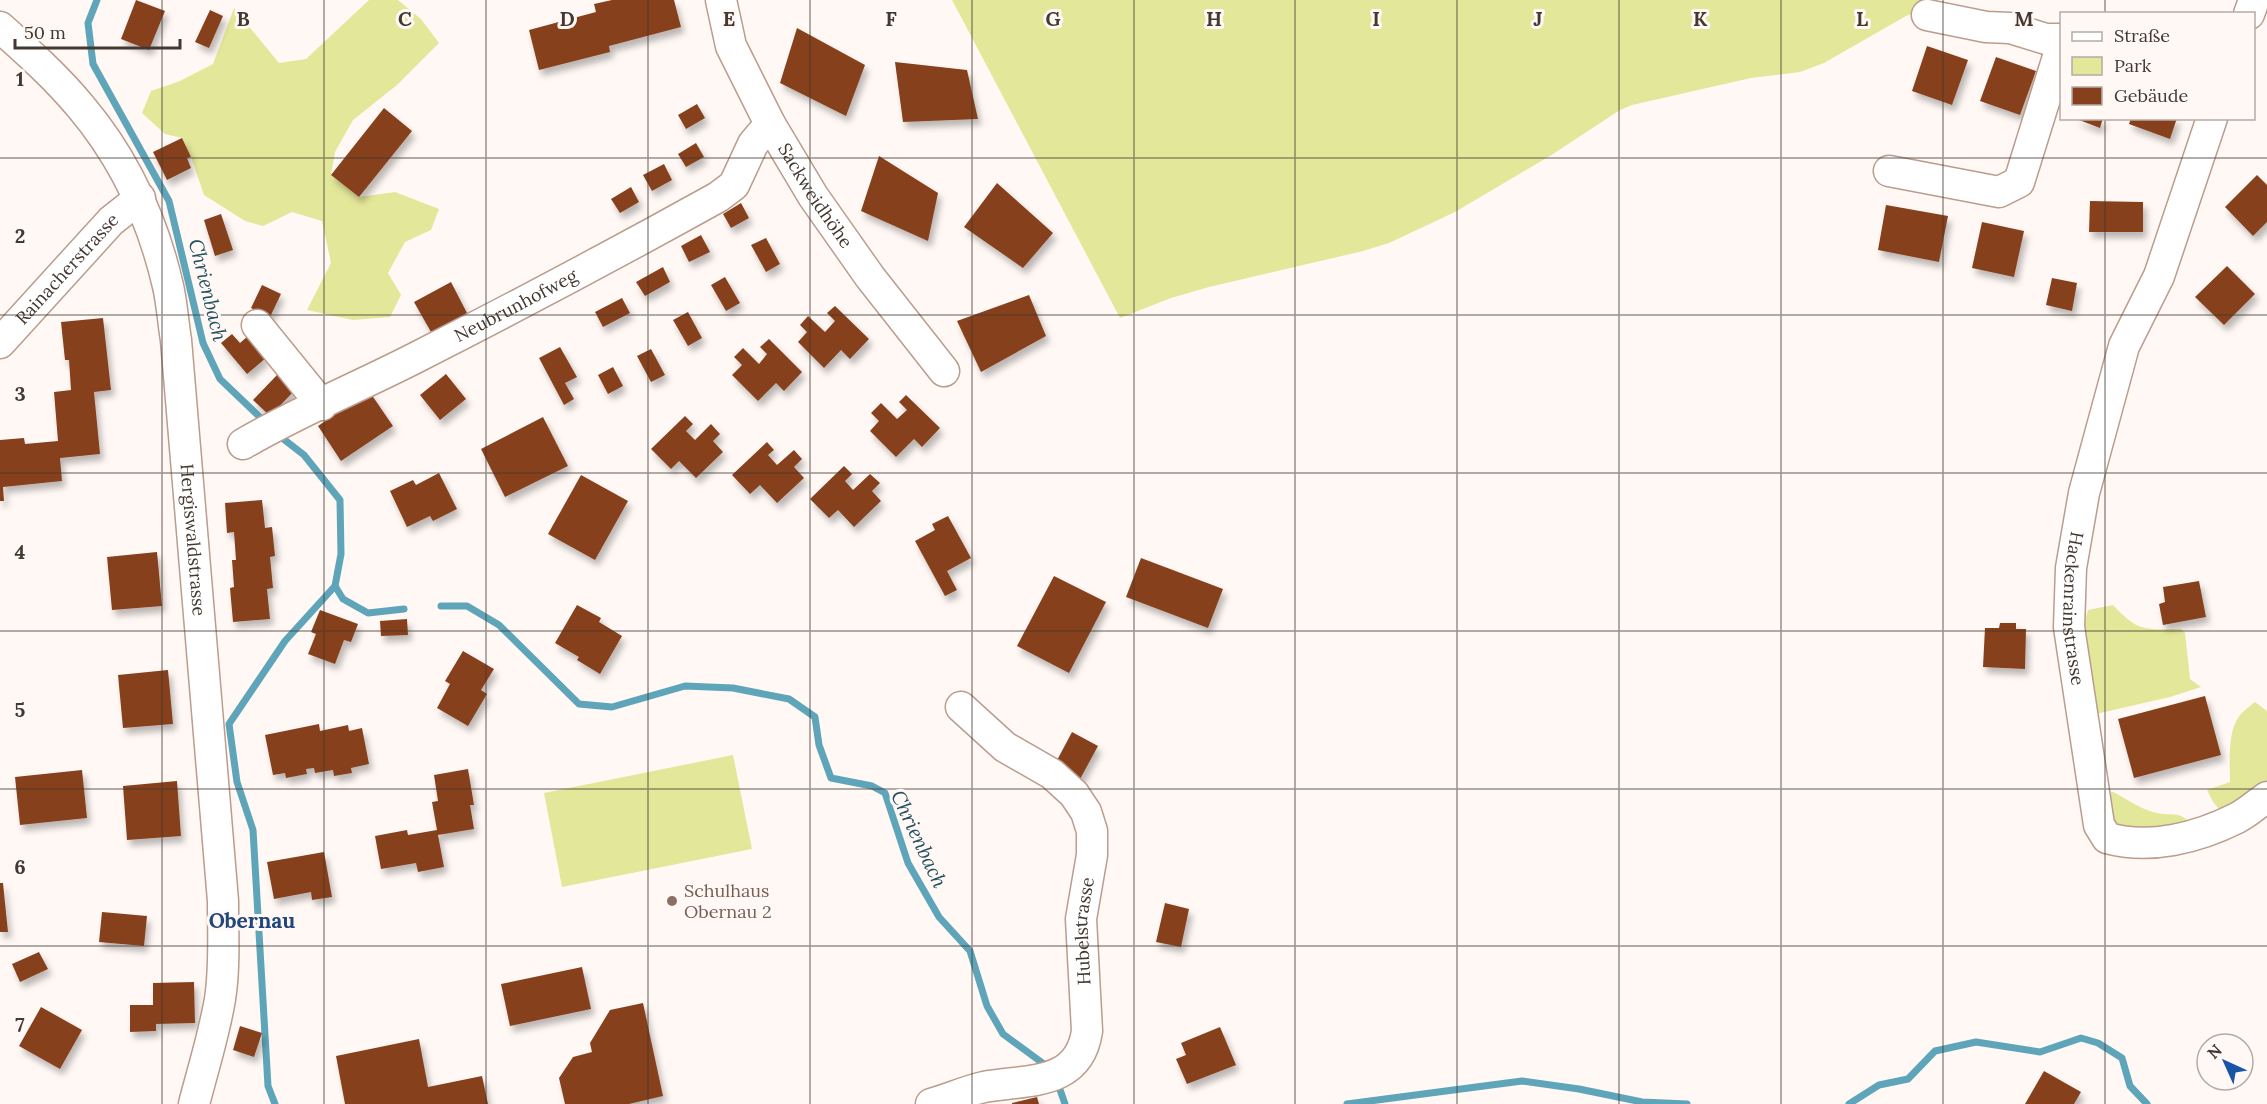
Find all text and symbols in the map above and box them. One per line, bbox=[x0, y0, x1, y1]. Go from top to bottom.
text: B bbox=[236, 6, 250, 31]
text: C bbox=[398, 6, 412, 31]
text: D bbox=[559, 6, 575, 31]
text: E bbox=[723, 6, 735, 31]
text: F bbox=[885, 6, 897, 31]
text: G bbox=[1045, 6, 1061, 31]
text: H bbox=[1206, 6, 1222, 31]
text: I bbox=[1372, 6, 1380, 31]
text: J bbox=[1533, 6, 1543, 31]
text: K bbox=[1693, 6, 1708, 31]
text: L bbox=[1856, 6, 1868, 31]
text: M bbox=[2014, 6, 2034, 31]
scale bar bbox=[15, 12, 180, 50]
legend bbox=[2060, 12, 2255, 120]
text: 50 m bbox=[24, 21, 66, 44]
text: Straße bbox=[2114, 24, 2170, 47]
text: Park bbox=[2114, 54, 2152, 77]
text: 1 bbox=[16, 66, 24, 91]
text: Gebäude bbox=[2114, 84, 2189, 107]
street label: Sackweidhöhe bbox=[773, 139, 858, 252]
street label: Rainacherstrasse bbox=[10, 208, 123, 329]
text: 2 bbox=[15, 223, 25, 248]
water label: Chrienbach bbox=[184, 236, 233, 344]
street label: Neubrunhofweg bbox=[450, 263, 582, 347]
text: 3 bbox=[14, 381, 26, 406]
street label: Hergiswaldstrasse bbox=[175, 463, 211, 617]
street label: Hackenrainstrasse bbox=[2058, 530, 2090, 687]
text: 4 bbox=[15, 539, 26, 564]
text: 5 bbox=[15, 697, 26, 722]
water label: Chrienbach bbox=[886, 786, 953, 892]
text: 6 bbox=[14, 854, 26, 879]
street label: Hubelstrasse bbox=[1069, 875, 1099, 986]
place label: Schulhaus Obernau 2 bbox=[684, 879, 772, 923]
marker: Schulhaus Obernau 2 bbox=[665, 894, 679, 908]
district label: Obernau bbox=[209, 907, 295, 934]
text: 7 bbox=[15, 1012, 25, 1037]
north arrow bbox=[2195, 1032, 2255, 1092]
text: N bbox=[2203, 1040, 2226, 1063]

